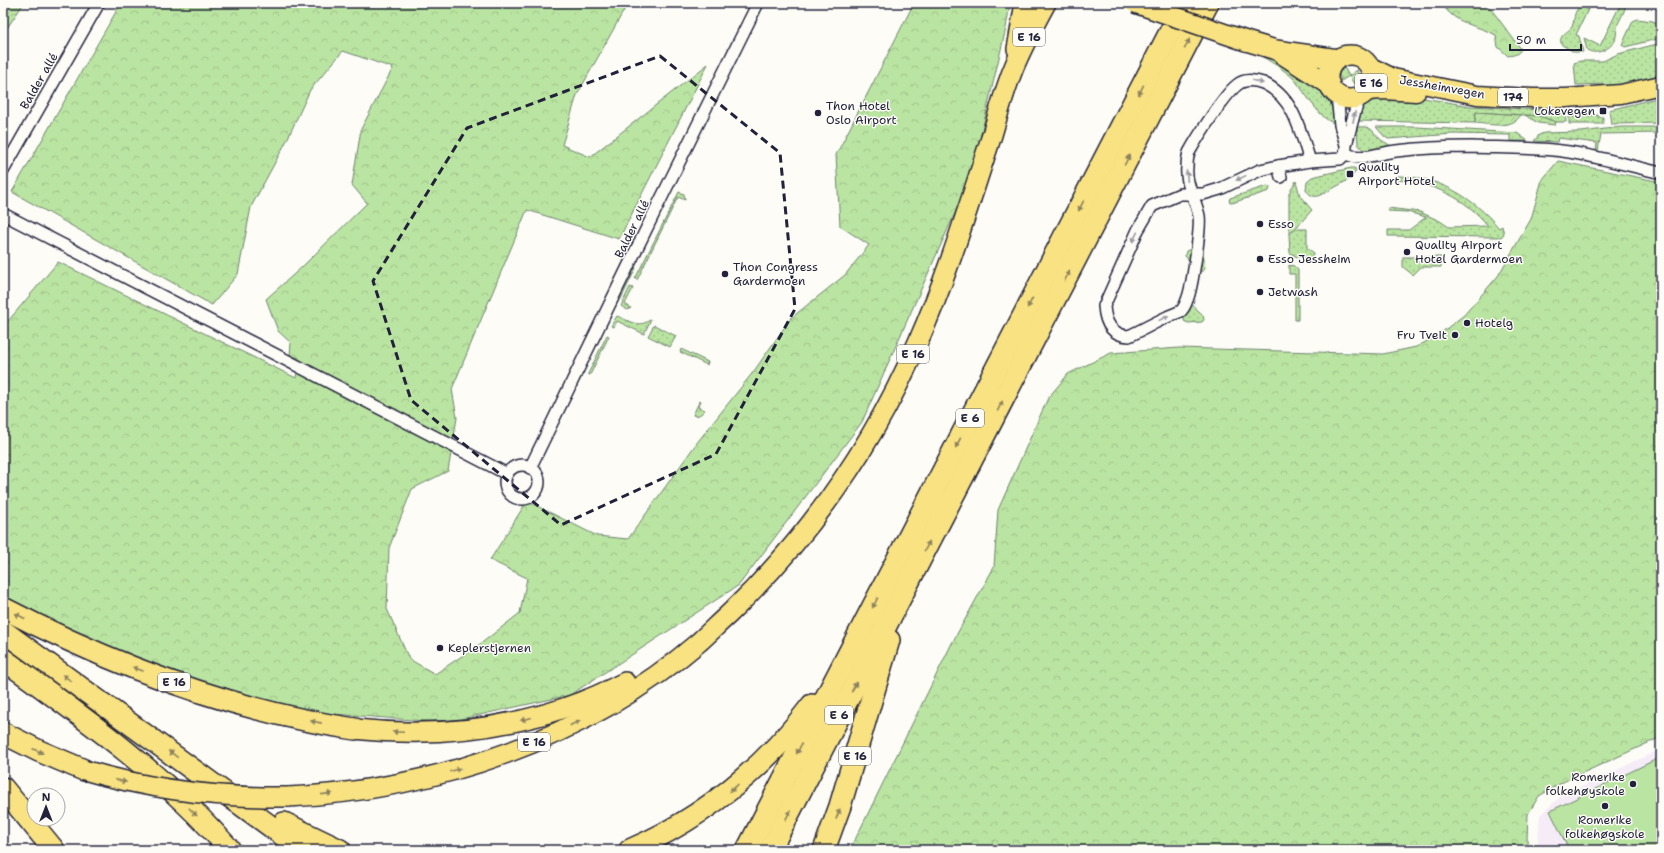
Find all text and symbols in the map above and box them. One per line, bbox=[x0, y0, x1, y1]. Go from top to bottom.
scale bar bbox=[1510, 26, 1581, 52]
road number: E 16 bbox=[1013, 28, 1045, 46]
text: 50 m bbox=[1516, 32, 1546, 48]
one-way arrow bbox=[1184, 38, 1190, 50]
street label: Balder allé bbox=[16, 50, 62, 112]
street label: Jessheimvegen bbox=[1398, 72, 1486, 102]
road number: E 16 bbox=[1355, 74, 1387, 92]
one-way arrow bbox=[1252, 80, 1265, 86]
one-way arrow bbox=[1137, 85, 1144, 96]
road number: 174 bbox=[1498, 88, 1528, 106]
place label: Thon Hotel Oslo Airport bbox=[826, 98, 897, 128]
place label: Lokevegen bbox=[1534, 103, 1595, 119]
marker: Lokevegen bbox=[1598, 106, 1608, 116]
marker: Thon Hotel Oslo Airport bbox=[813, 108, 823, 118]
one-way arrow bbox=[1352, 111, 1358, 123]
one-way arrow bbox=[1124, 155, 1130, 166]
place label: Quality Airport Hotel bbox=[1358, 159, 1435, 189]
marker: Quality Airport Hotel bbox=[1345, 169, 1355, 179]
one-way arrow bbox=[1184, 170, 1191, 182]
one-way arrow bbox=[1235, 175, 1247, 182]
street label: Balder allé bbox=[611, 197, 653, 261]
one-way arrow bbox=[1077, 200, 1084, 212]
place label: Esso bbox=[1268, 216, 1294, 232]
marker: Esso bbox=[1255, 219, 1265, 229]
one-way arrow bbox=[1132, 231, 1138, 243]
place label: Quality Airport Hotel Gardermoen bbox=[1415, 237, 1523, 267]
marker: Quality Airport Hotel Gardermoen bbox=[1402, 247, 1412, 257]
place label: Esso Jessheim bbox=[1268, 251, 1351, 267]
marker: Esso Jessheim bbox=[1255, 254, 1265, 264]
place label: Thon Congress Gardermoen bbox=[733, 259, 818, 289]
marker: Thon Congress Gardermoen bbox=[720, 269, 730, 279]
one-way arrow bbox=[1064, 270, 1070, 282]
place label: Jetwash bbox=[1268, 284, 1318, 300]
marker: Jetwash bbox=[1255, 287, 1265, 297]
one-way arrow bbox=[1027, 297, 1033, 309]
one-way arrow bbox=[1158, 315, 1169, 321]
place label: Hotelg bbox=[1475, 315, 1513, 331]
marker: Hotelg bbox=[1462, 318, 1472, 328]
place label: Fru Tveit bbox=[1397, 327, 1447, 343]
marker: Fru Tveit bbox=[1450, 330, 1460, 340]
road number: E 16 bbox=[897, 345, 929, 363]
one-way arrow bbox=[996, 400, 1003, 412]
road number: E 6 bbox=[956, 409, 984, 427]
one-way arrow bbox=[954, 437, 961, 449]
one-way arrow bbox=[924, 540, 930, 552]
one-way arrow bbox=[871, 597, 878, 609]
one-way arrow bbox=[14, 613, 25, 619]
place label: Keplerstjernen bbox=[448, 640, 531, 656]
marker: Keplerstjernen bbox=[435, 643, 445, 653]
one-way arrow bbox=[132, 666, 144, 672]
road number: E 16 bbox=[158, 673, 190, 691]
one-way arrow bbox=[62, 674, 73, 682]
one-way arrow bbox=[851, 682, 857, 693]
road number: E 6 bbox=[825, 706, 853, 724]
one-way arrow bbox=[520, 716, 532, 722]
one-way arrow bbox=[310, 719, 322, 725]
one-way arrow bbox=[570, 719, 581, 726]
one-way arrow bbox=[392, 729, 404, 736]
road number: E 16 bbox=[518, 733, 550, 751]
one-way arrow bbox=[795, 743, 802, 755]
road number: E 16 bbox=[839, 747, 871, 765]
one-way arrow bbox=[32, 748, 43, 754]
one-way arrow bbox=[167, 750, 178, 758]
one-way arrow bbox=[449, 767, 461, 773]
place label: Romerike folkehøyskole bbox=[1546, 769, 1625, 799]
one-way arrow bbox=[115, 778, 128, 784]
marker: Romerike folkehøyskole bbox=[1628, 779, 1638, 789]
one-way arrow bbox=[729, 783, 739, 792]
north arrow bbox=[26, 787, 66, 827]
text: N bbox=[42, 790, 51, 805]
one-way arrow bbox=[321, 791, 333, 797]
marker: Romerike folkehøgskole bbox=[1600, 801, 1610, 811]
one-way arrow bbox=[188, 807, 198, 817]
one-way arrow bbox=[835, 807, 841, 819]
one-way arrow bbox=[784, 810, 791, 821]
place label: Romerike folkehøgskole bbox=[1565, 812, 1645, 842]

